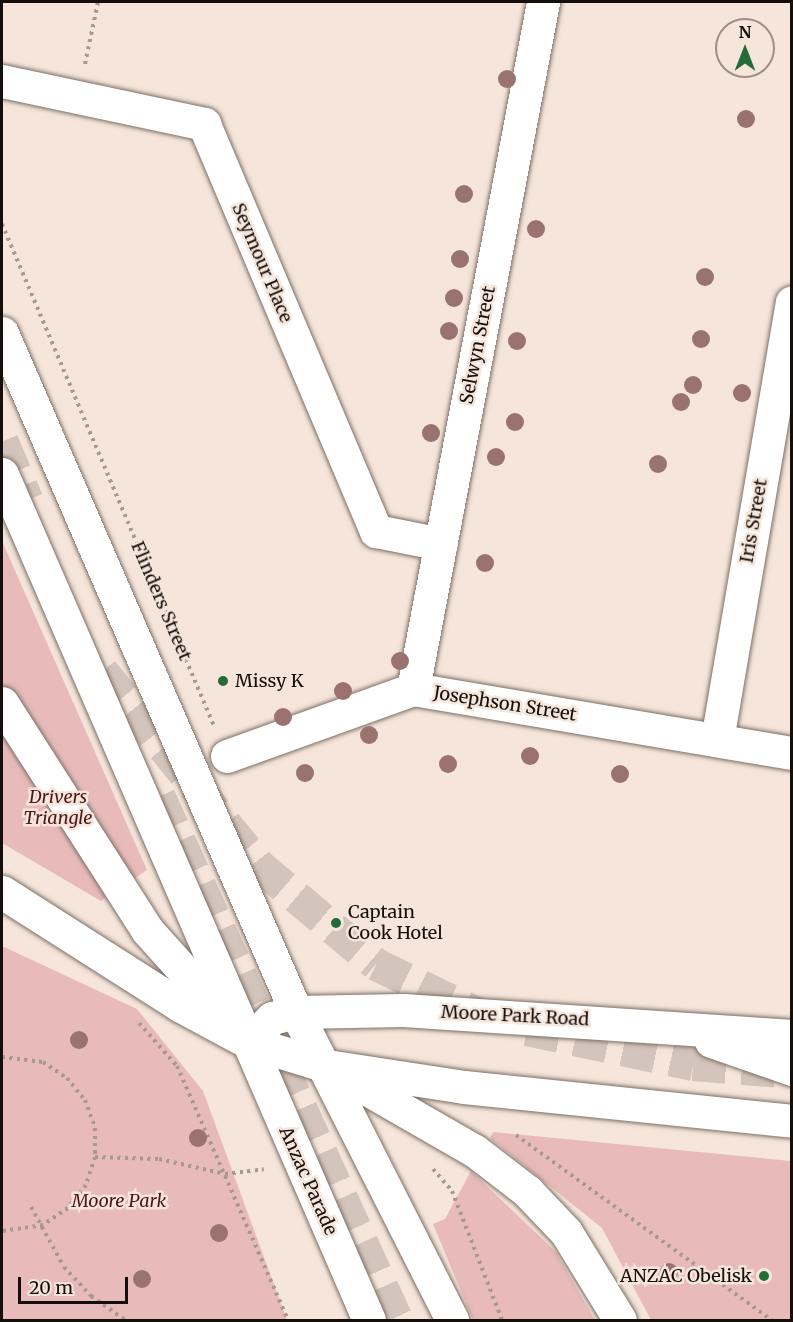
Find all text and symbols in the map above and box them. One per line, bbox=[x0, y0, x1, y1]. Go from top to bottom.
north arrow bbox=[715, 18, 775, 78]
text: N bbox=[739, 22, 751, 42]
street label: Seymour Place bbox=[227, 200, 297, 326]
street label: Selwyn Street bbox=[456, 284, 500, 406]
street label: Iris Street bbox=[736, 477, 772, 565]
street label: Flinders Street bbox=[126, 538, 196, 664]
place label: Missy K bbox=[235, 670, 304, 692]
marker: Missy K bbox=[216, 674, 230, 688]
street label: Josephson Street bbox=[432, 682, 578, 726]
park label: Drivers Triangle bbox=[24, 787, 92, 830]
place label: Captain Cook Hotel bbox=[348, 902, 443, 944]
marker: Captain Cook Hotel bbox=[329, 916, 343, 930]
street label: Moore Park Road bbox=[440, 1001, 590, 1031]
street label: Anzac Parade bbox=[274, 1123, 342, 1239]
park label: Moore Park bbox=[72, 1190, 166, 1212]
scale bar bbox=[21, 1265, 130, 1303]
place label: ANZAC Obelisk bbox=[620, 1265, 752, 1287]
marker: ANZAC Obelisk bbox=[757, 1269, 771, 1283]
text: 20 m bbox=[29, 1276, 73, 1299]

